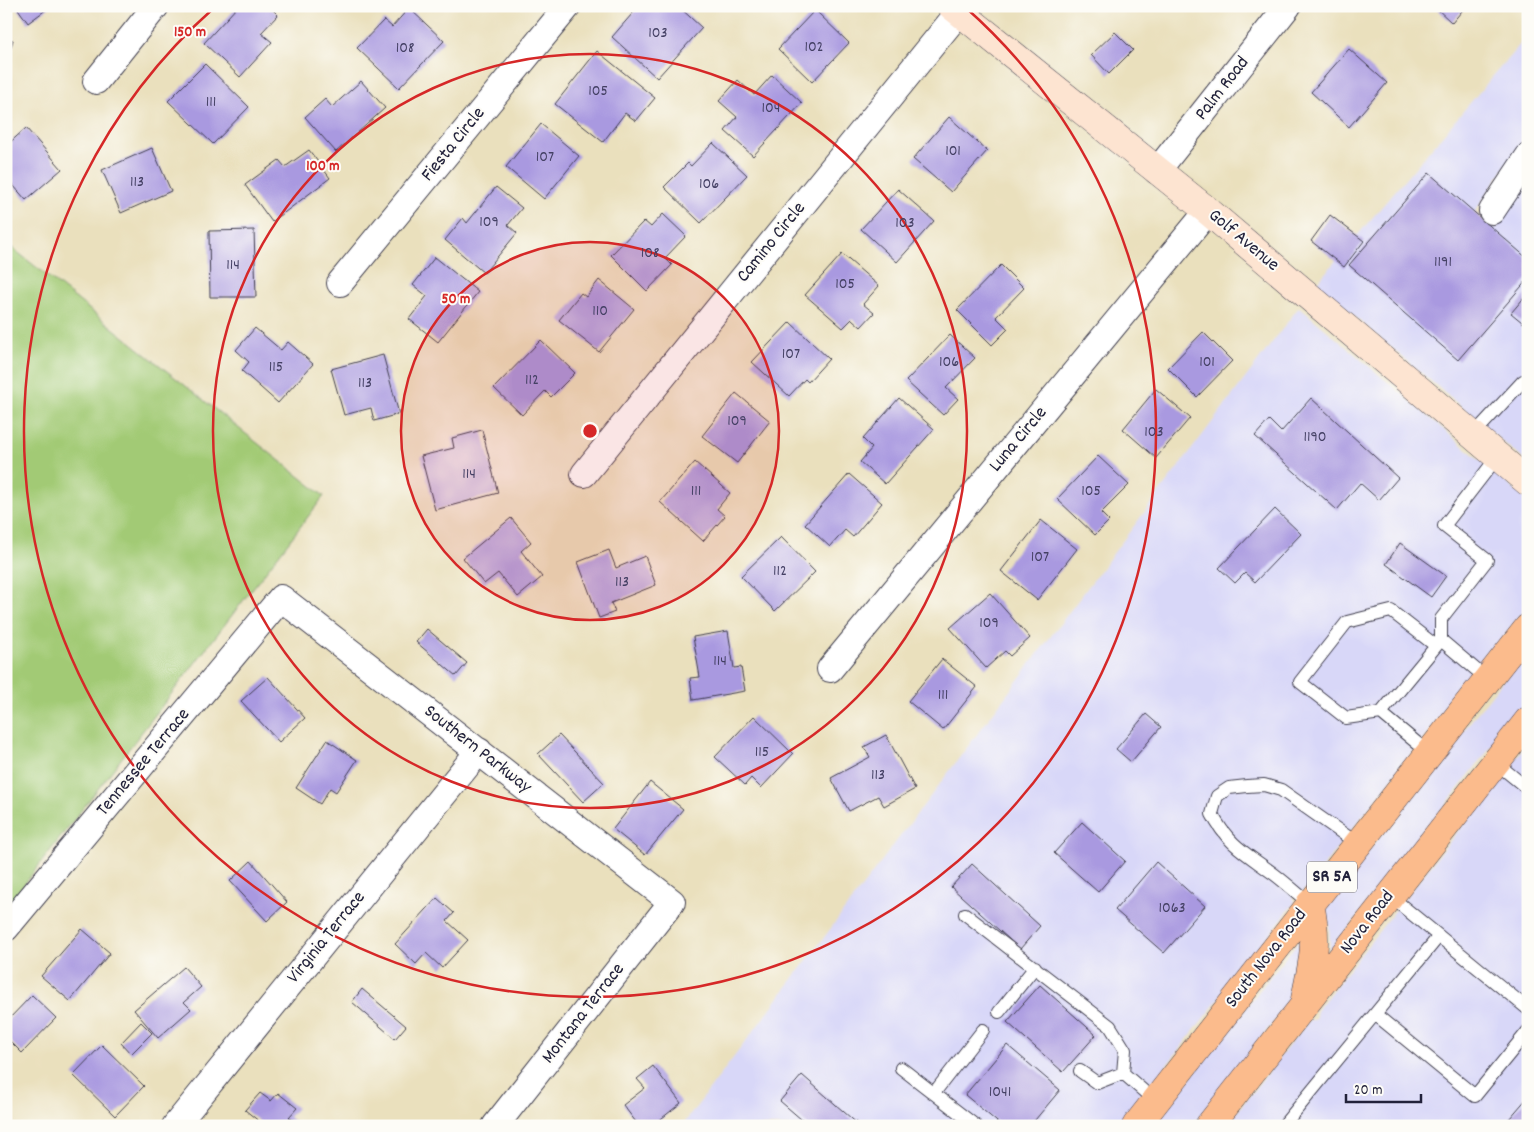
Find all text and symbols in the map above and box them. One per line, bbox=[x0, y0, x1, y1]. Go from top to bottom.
text: 150 m bbox=[174, 22, 206, 44]
house number: 103 bbox=[648, 22, 668, 45]
house number: 102 bbox=[804, 36, 824, 59]
house number: 108 bbox=[396, 37, 414, 60]
street label: Palm Road bbox=[1189, 51, 1257, 127]
house number: 105 bbox=[588, 80, 608, 103]
house number: 111 bbox=[206, 91, 216, 114]
house number: 104 bbox=[762, 97, 780, 120]
street label: Fiesta Circle bbox=[415, 102, 493, 188]
house number: 101 bbox=[945, 140, 961, 163]
house number: 107 bbox=[536, 146, 554, 169]
text: 100 m bbox=[306, 156, 340, 178]
house number: 113 bbox=[130, 171, 144, 194]
house number: 106 bbox=[699, 173, 719, 196]
street label: Camino Circle bbox=[731, 197, 813, 289]
street label: Golf Avenue bbox=[1202, 203, 1284, 279]
house number: 109 bbox=[479, 211, 499, 234]
house number: 103 bbox=[895, 212, 915, 235]
house number: 108 bbox=[641, 242, 659, 265]
house number: 1191 bbox=[1434, 251, 1452, 274]
house number: 114 bbox=[226, 254, 240, 277]
house number: 105 bbox=[835, 273, 855, 296]
text: 50 m bbox=[442, 289, 470, 311]
house number: 110 bbox=[592, 300, 608, 323]
house number: 107 bbox=[782, 343, 800, 366]
house number: 106 bbox=[939, 351, 959, 374]
house number: 101 bbox=[1199, 351, 1215, 374]
house number: 115 bbox=[269, 356, 283, 379]
house number: 112 bbox=[525, 369, 539, 392]
house number: 113 bbox=[358, 372, 372, 395]
street label: Luna Circle bbox=[983, 401, 1055, 479]
house number: 109 bbox=[727, 410, 747, 433]
house number: 103 bbox=[1144, 421, 1164, 444]
centre of rings bbox=[581, 422, 599, 440]
house number: 1190 bbox=[1303, 426, 1327, 449]
house number: 114 bbox=[462, 463, 476, 486]
house number: 111 bbox=[691, 480, 701, 503]
house number: 105 bbox=[1081, 480, 1101, 503]
house number: 107 bbox=[1031, 546, 1049, 569]
house number: 112 bbox=[773, 560, 787, 583]
house number: 113 bbox=[615, 571, 629, 594]
house number: 109 bbox=[979, 612, 999, 635]
house number: 114 bbox=[713, 650, 727, 673]
house number: 111 bbox=[938, 684, 948, 707]
street label: Southern Parkway bbox=[417, 699, 537, 801]
street label: Tennessee Terrace bbox=[91, 703, 197, 823]
house number: 115 bbox=[755, 741, 769, 764]
house number: 113 bbox=[871, 764, 885, 787]
road number: SR 5A bbox=[1307, 862, 1357, 892]
street label: Nova Road bbox=[1334, 885, 1402, 961]
street label: Virginia Terrace bbox=[281, 886, 373, 990]
house number: 1063 bbox=[1158, 897, 1186, 920]
street label: South Nova Road bbox=[1220, 904, 1314, 1014]
street label: Montana Terrace bbox=[536, 958, 632, 1070]
scale bar bbox=[1346, 1072, 1422, 1104]
text: 20 m bbox=[1354, 1080, 1382, 1102]
house number: 1041 bbox=[989, 1081, 1011, 1104]

